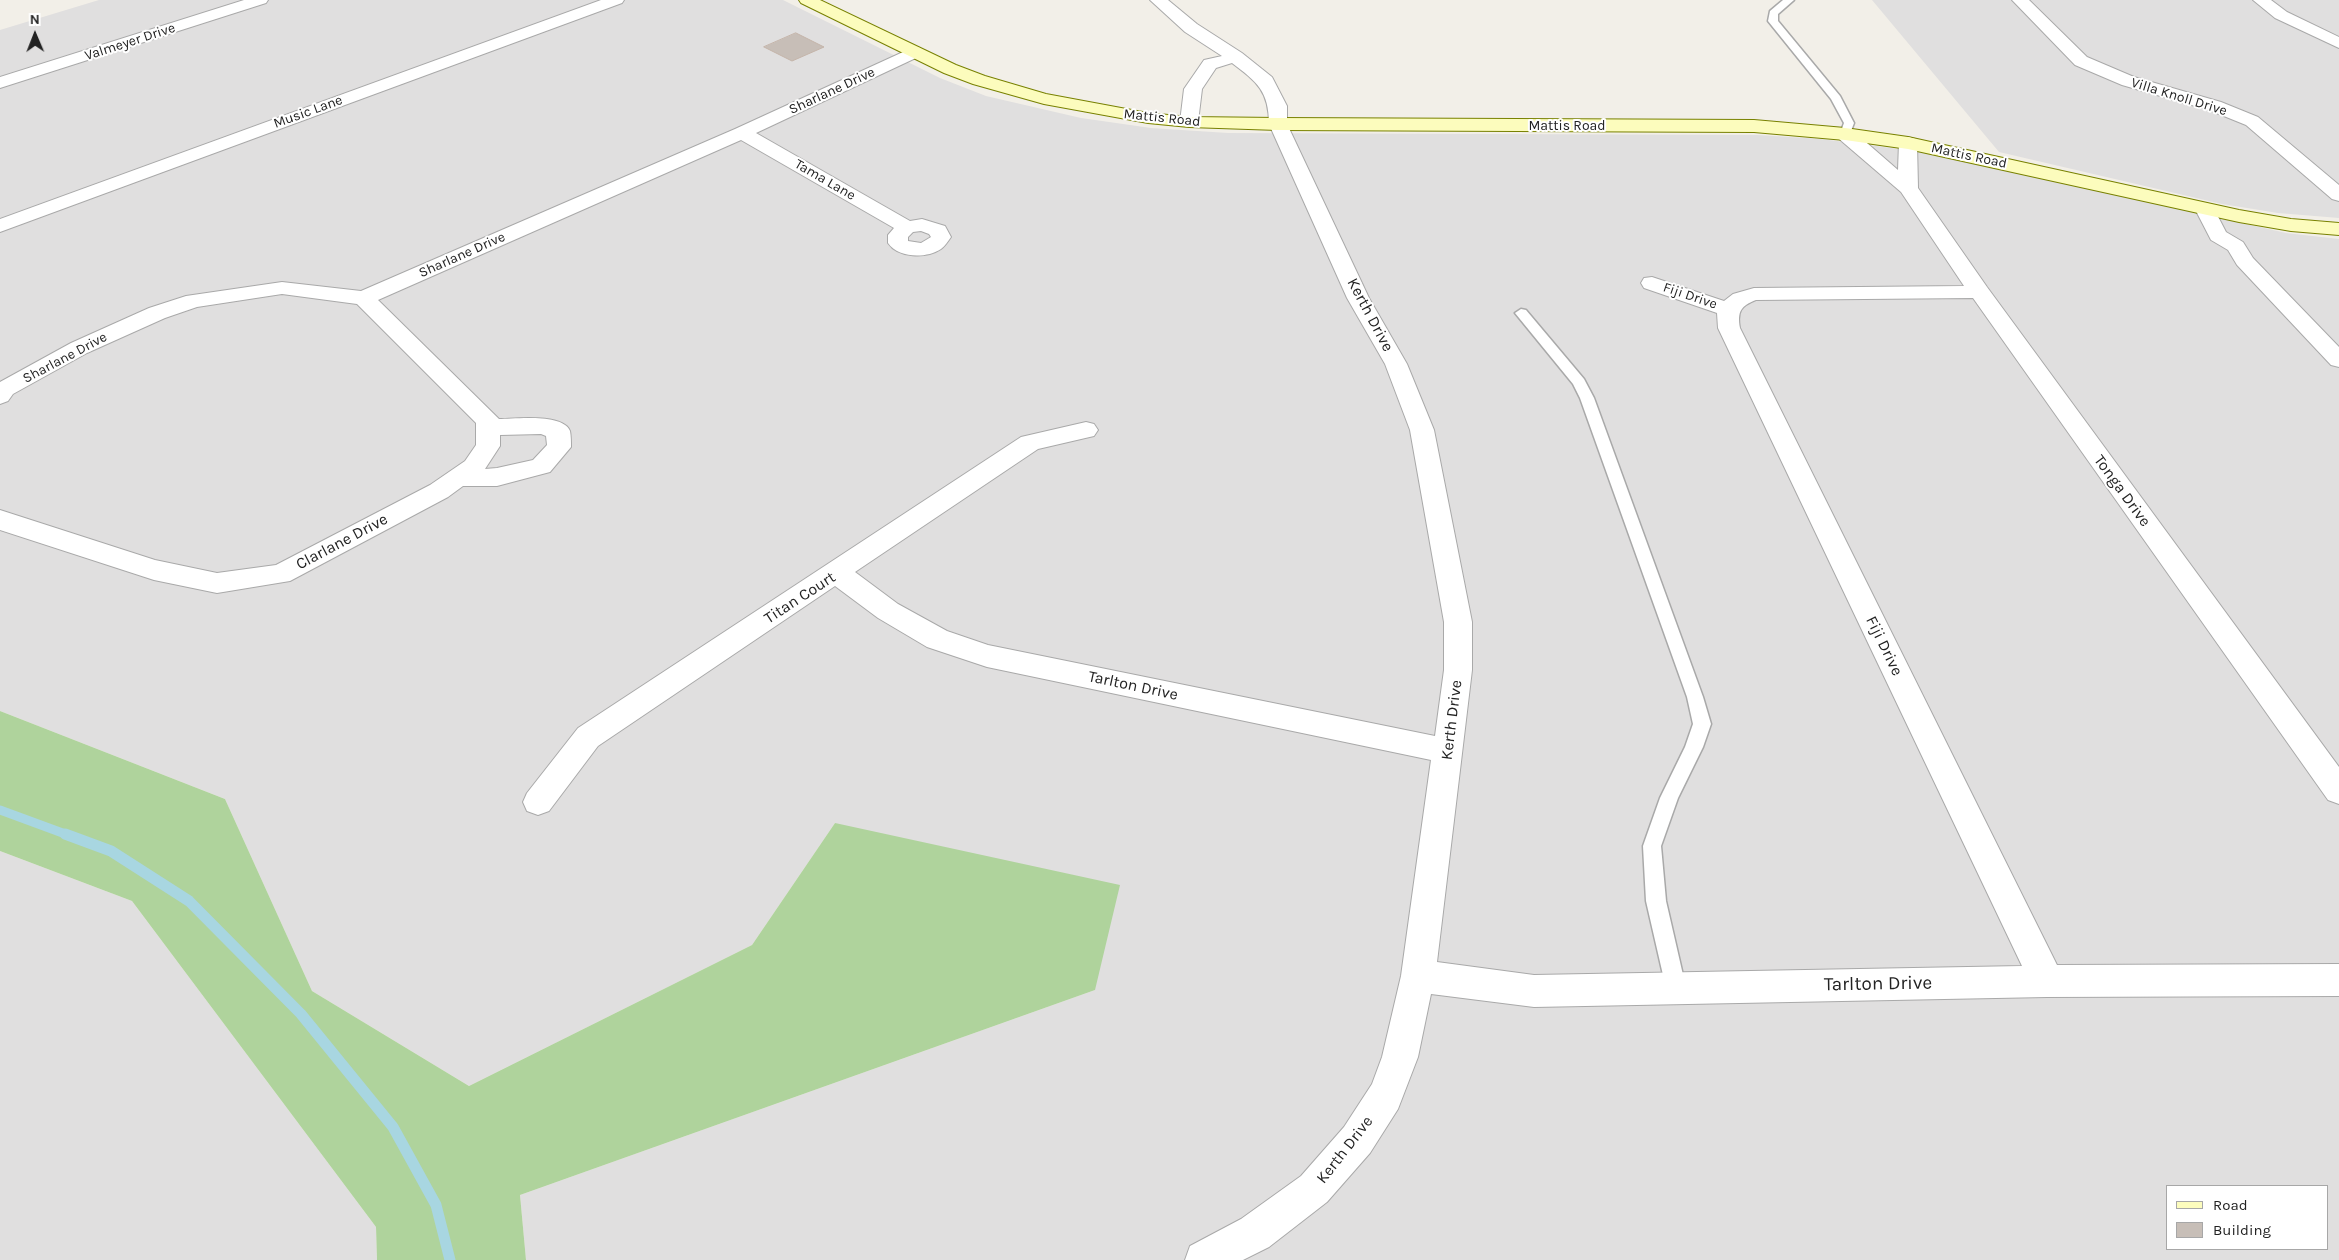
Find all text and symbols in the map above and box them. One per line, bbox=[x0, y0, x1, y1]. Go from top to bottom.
north arrow bbox=[10, 10, 60, 60]
text: N bbox=[30, 11, 40, 28]
street label: Valmeyer Drive bbox=[83, 19, 177, 65]
street label: Sharlane Drive bbox=[786, 64, 878, 118]
street label: Villa Knoll Drive bbox=[2129, 74, 2229, 120]
street label: Music Lane bbox=[271, 92, 345, 132]
street label: Mattis Road bbox=[1123, 106, 1201, 130]
street label: Mattis Road bbox=[1528, 118, 1606, 134]
street label: Mattis Road bbox=[1930, 140, 2008, 172]
street label: Tama Lane bbox=[792, 156, 858, 204]
street label: Sharlane Drive bbox=[416, 228, 508, 282]
street label: Kerth Drive bbox=[1343, 275, 1397, 355]
street label: Fiji Drive bbox=[1661, 279, 1719, 313]
street label: Sharlane Drive bbox=[20, 329, 110, 387]
street label: Tonga Drive bbox=[2090, 451, 2154, 531]
street label: Clarlane Drive bbox=[293, 510, 391, 574]
street label: Titan Court bbox=[761, 568, 839, 628]
street label: Fiji Drive bbox=[1861, 613, 1907, 679]
street label: Tarlton Drive bbox=[1086, 667, 1180, 705]
street label: Kerth Drive bbox=[1438, 679, 1466, 761]
street label: Tarlton Drive bbox=[1824, 972, 1932, 996]
street label: Kerth Drive bbox=[1313, 1112, 1377, 1188]
legend bbox=[2166, 1185, 2329, 1250]
text: Road bbox=[2213, 1196, 2248, 1214]
text: Building bbox=[2213, 1221, 2271, 1239]

